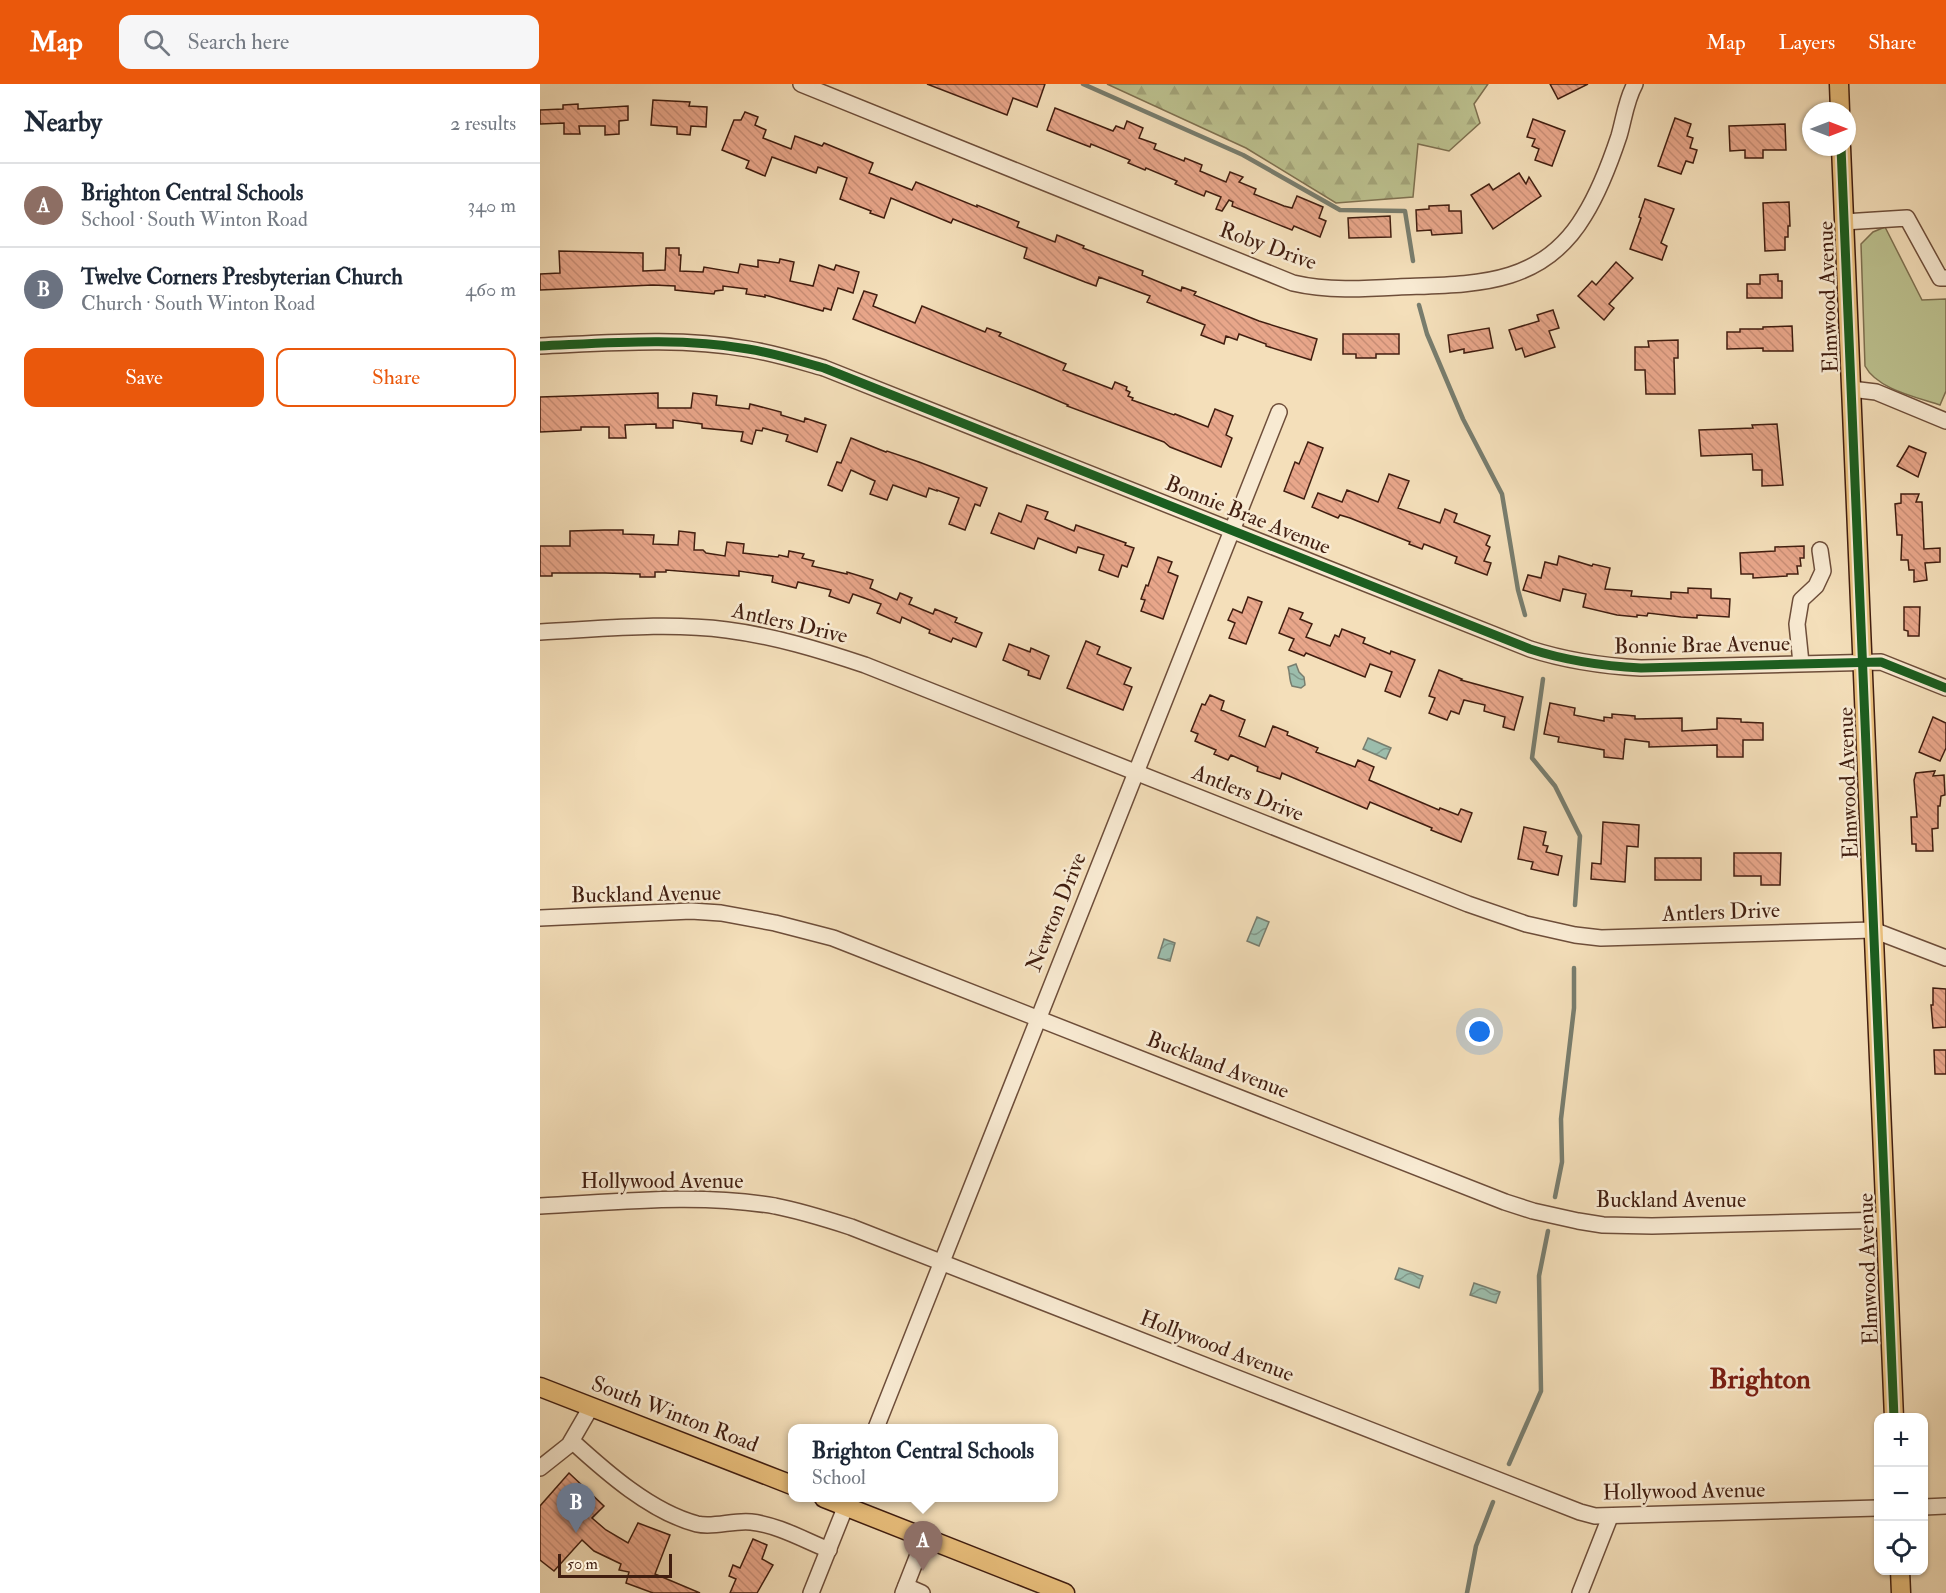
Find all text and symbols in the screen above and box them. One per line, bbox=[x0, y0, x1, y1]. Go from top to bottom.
search box bbox=[119, 15, 539, 69]
text: Map bbox=[30, 25, 83, 60]
icon: search bbox=[140, 26, 173, 59]
text: Search here bbox=[188, 28, 289, 56]
text: Map bbox=[1706, 29, 1746, 56]
text: Layers bbox=[1779, 29, 1835, 56]
text: Share bbox=[1868, 29, 1916, 56]
north arrow bbox=[1802, 102, 1856, 156]
text: Nearby bbox=[24, 107, 102, 139]
text: 2 results bbox=[450, 111, 516, 136]
text: Brighton Central Schools bbox=[81, 179, 303, 207]
text: A bbox=[37, 193, 50, 218]
text: 340 m bbox=[468, 193, 516, 218]
text: School · South Winton Road bbox=[81, 207, 308, 232]
street label: Roby Drive bbox=[1216, 215, 1320, 277]
street label: Elmwood Avenue bbox=[1811, 221, 1845, 373]
text: Twelve Corners Presbyterian Church bbox=[81, 263, 403, 291]
text: B bbox=[37, 277, 50, 302]
text: 460 m bbox=[465, 277, 516, 302]
text: Church · South Winton Road bbox=[81, 291, 315, 316]
button: Save bbox=[24, 348, 264, 407]
button: Share bbox=[276, 348, 516, 407]
street label: Bonnie Brae Avenue bbox=[1161, 469, 1335, 561]
street label: Antlers Drive bbox=[728, 596, 851, 650]
street label: Bonnie Brae Avenue bbox=[1614, 629, 1790, 661]
street label: Elmwood Avenue bbox=[1831, 707, 1865, 859]
street label: Antlers Drive bbox=[1187, 758, 1308, 828]
street label: Newton Drive bbox=[1019, 848, 1093, 976]
street label: Buckland Avenue bbox=[571, 879, 721, 909]
street label: Antlers Drive bbox=[1661, 896, 1780, 928]
your location bbox=[1465, 1017, 1494, 1046]
street label: Buckland Avenue bbox=[1143, 1025, 1293, 1105]
street label: Hollywood Avenue bbox=[581, 1167, 743, 1195]
street label: Buckland Avenue bbox=[1596, 1186, 1746, 1214]
street label: Elmwood Avenue bbox=[1851, 1193, 1885, 1345]
street label: Hollywood Avenue bbox=[1136, 1304, 1298, 1388]
district label: Brighton bbox=[1709, 1362, 1811, 1397]
street label: South Winton Road bbox=[588, 1369, 763, 1459]
map controls bbox=[1874, 1413, 1928, 1575]
button: + bbox=[1874, 1413, 1928, 1467]
popup bbox=[788, 1424, 1058, 1502]
text: Brighton Central Schools bbox=[812, 1437, 1034, 1465]
text: School bbox=[812, 1465, 866, 1490]
button: − bbox=[1874, 1467, 1928, 1521]
street label: Hollywood Avenue bbox=[1602, 1476, 1766, 1506]
pin: B bbox=[556, 1484, 596, 1533]
button: locate bbox=[1874, 1521, 1928, 1575]
pin: A bbox=[904, 1522, 943, 1571]
scale bar bbox=[558, 1551, 672, 1578]
text: 50 m bbox=[567, 1554, 598, 1574]

